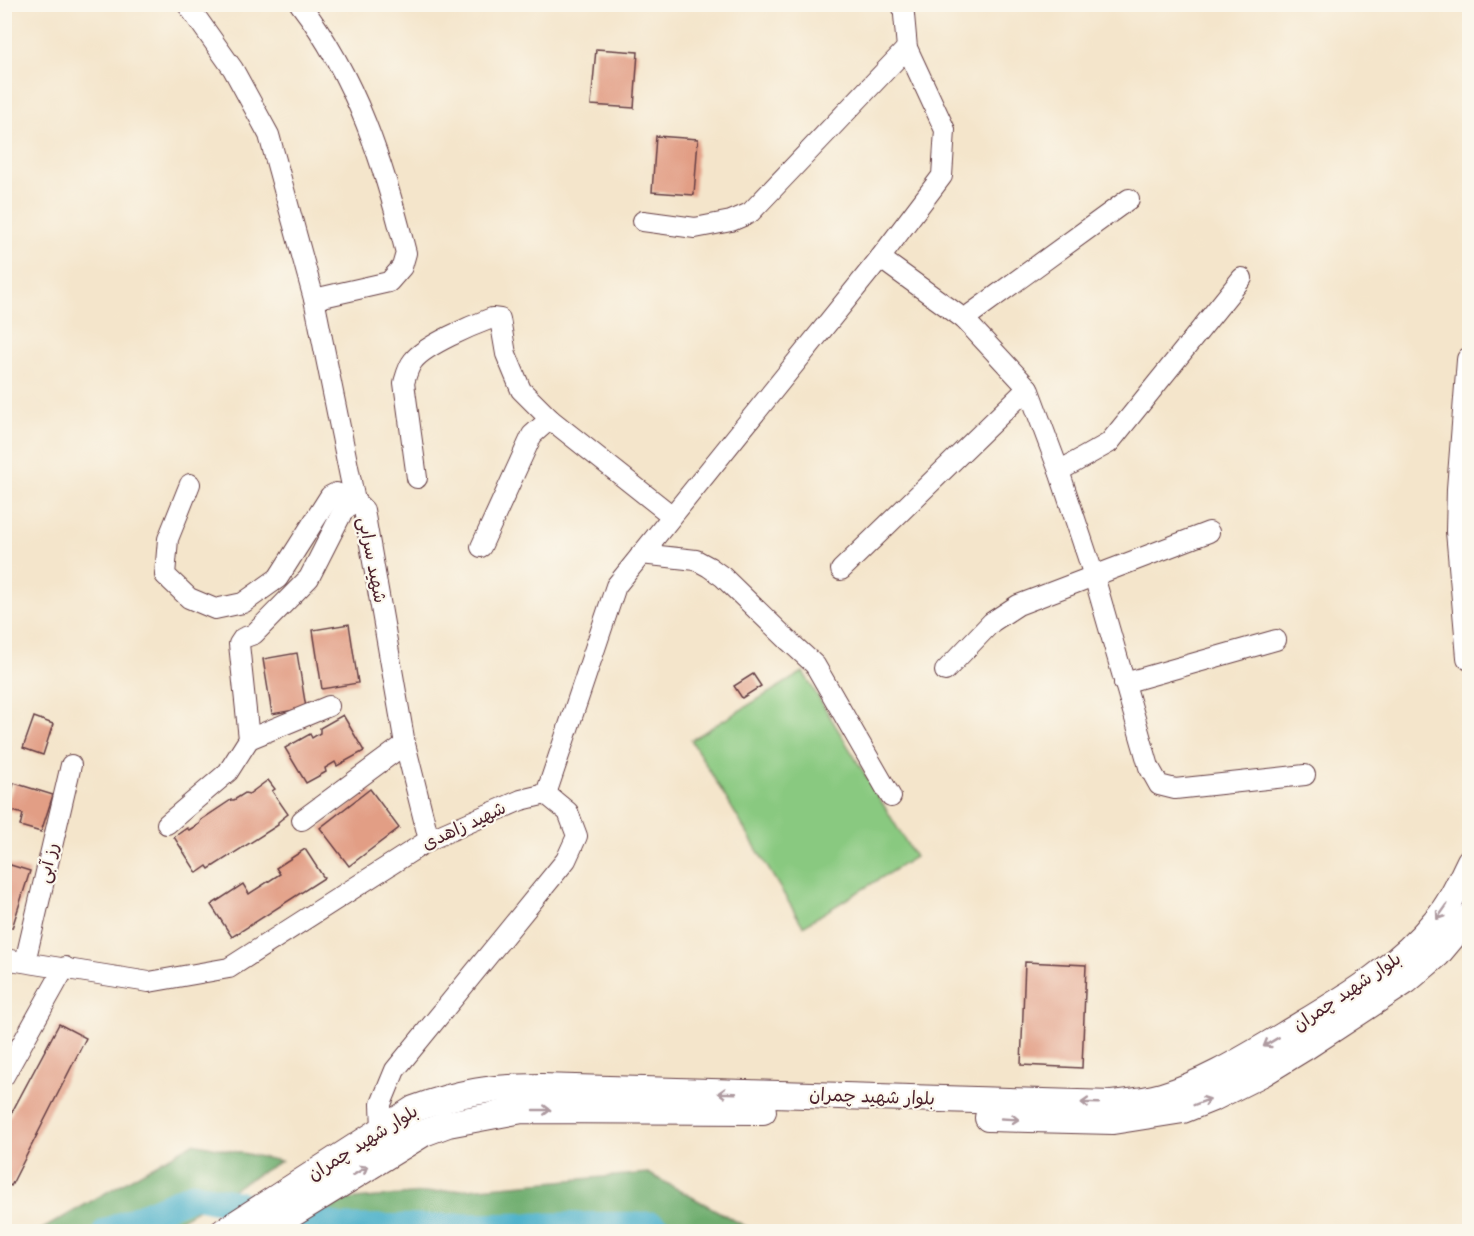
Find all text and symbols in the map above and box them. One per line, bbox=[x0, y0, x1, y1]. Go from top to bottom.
street label: شهید سرابی bbox=[353, 515, 391, 605]
street label: شهید زاهدی bbox=[419, 797, 509, 855]
street label: رز آبی bbox=[33, 841, 63, 885]
one-way arrow bbox=[1436, 904, 1448, 920]
street label: بلوار شهید چمران bbox=[1289, 948, 1406, 1037]
one-way arrow bbox=[1263, 1036, 1280, 1048]
street label: بلوار شهید چمران bbox=[809, 1084, 935, 1111]
one-way arrow bbox=[718, 1087, 738, 1099]
one-way arrow bbox=[1193, 1096, 1211, 1107]
one-way arrow bbox=[1080, 1097, 1100, 1109]
street label: بلوار شهید چمران bbox=[304, 1101, 422, 1186]
one-way arrow bbox=[531, 1104, 551, 1116]
one-way arrow bbox=[999, 1113, 1019, 1124]
one-way arrow bbox=[351, 1164, 368, 1176]

